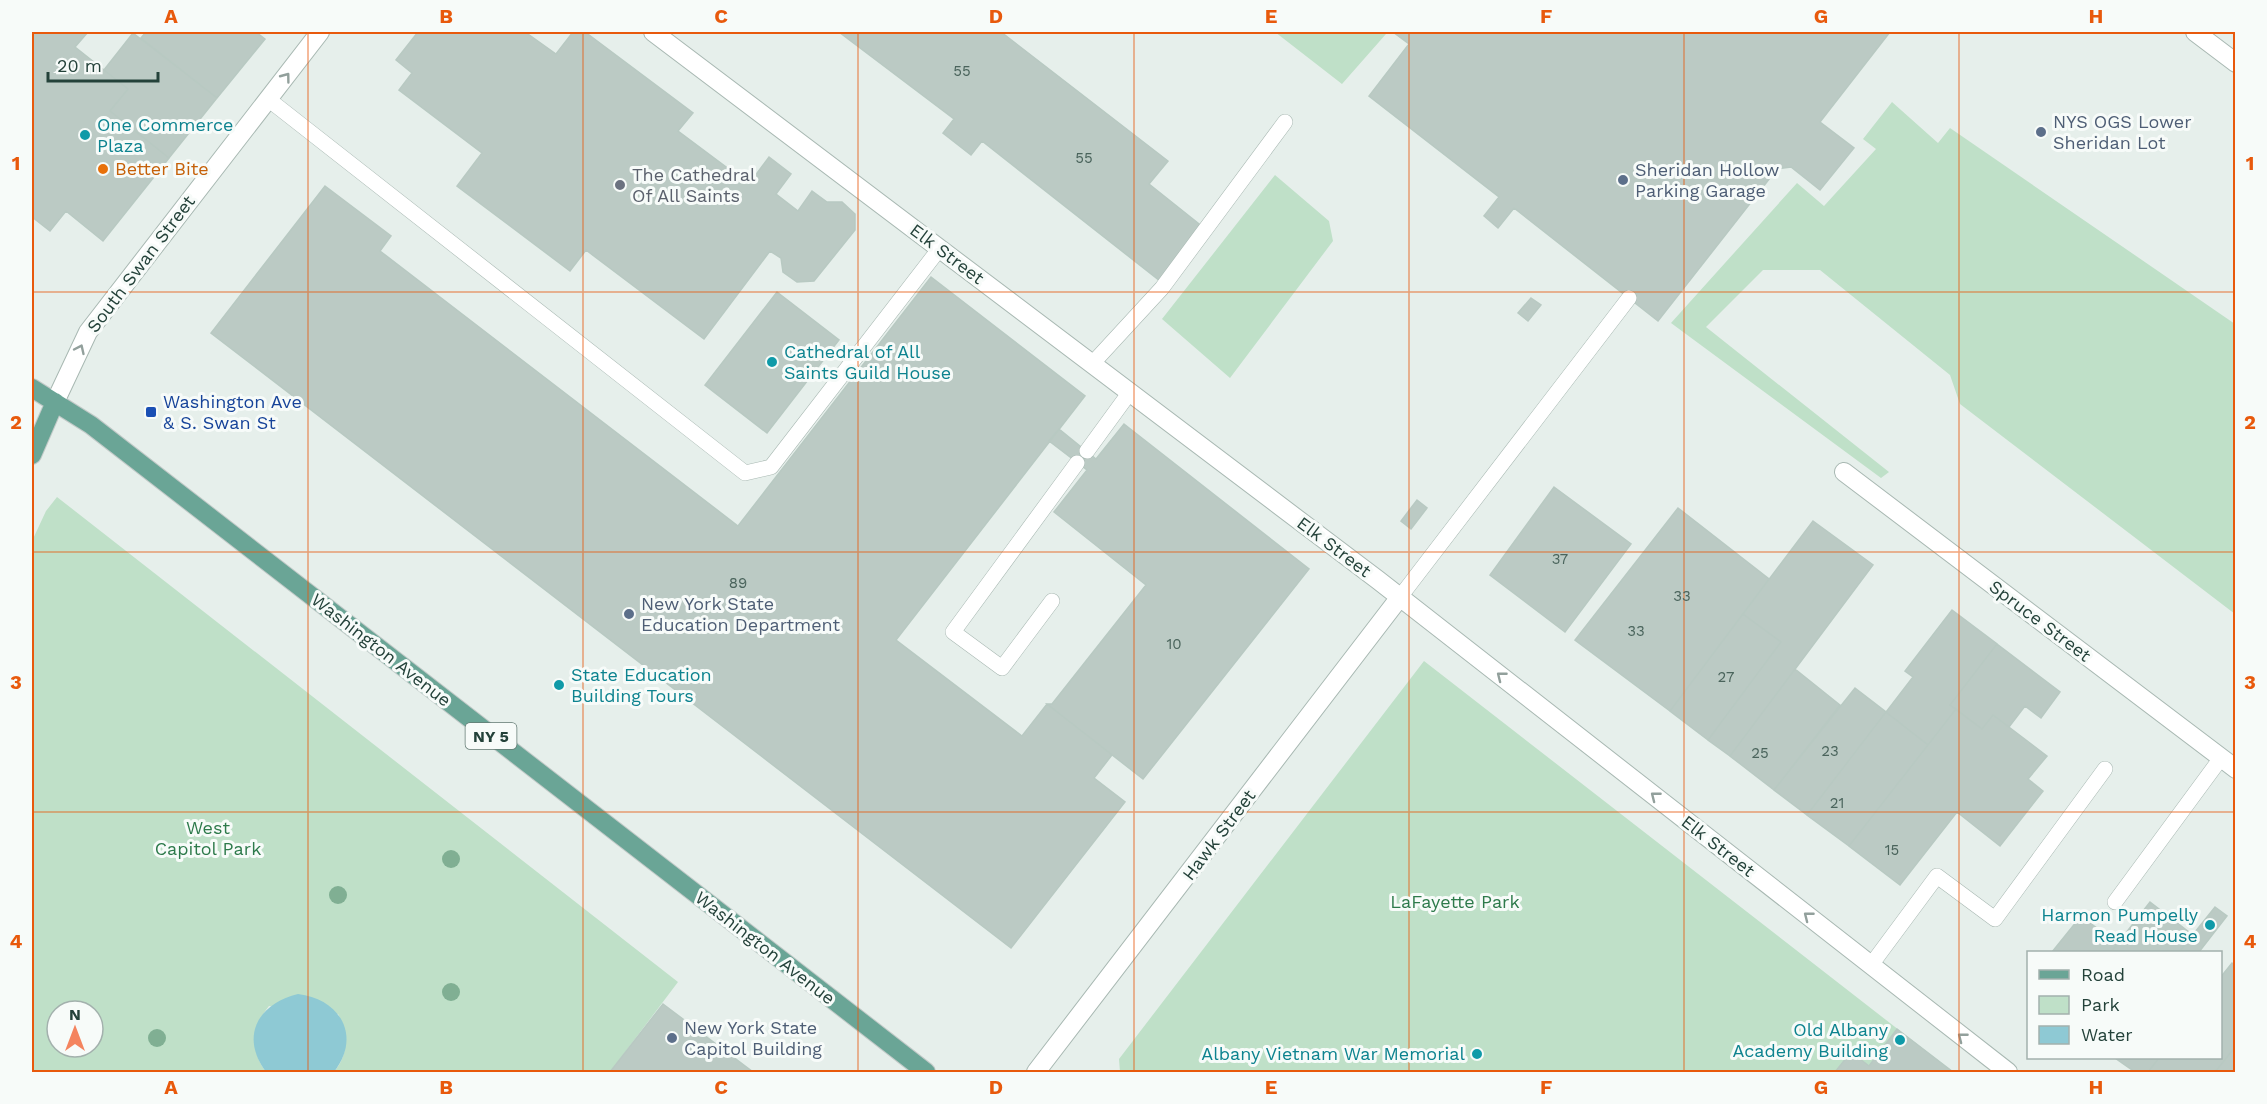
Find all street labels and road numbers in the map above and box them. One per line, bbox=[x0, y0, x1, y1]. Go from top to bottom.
street label: South Swan Street bbox=[82, 191, 199, 336]
street label: Elk Street bbox=[906, 219, 989, 288]
street label: Elk Street bbox=[1293, 512, 1376, 581]
street label: Spruce Street bbox=[1985, 576, 2096, 666]
street label: Washington Avenue bbox=[307, 589, 455, 711]
road number: NY 5 bbox=[466, 723, 516, 749]
street label: Hawk Street bbox=[1178, 785, 1260, 884]
street label: Elk Street bbox=[1678, 811, 1759, 881]
street label: Washington Avenue bbox=[691, 887, 839, 1009]

